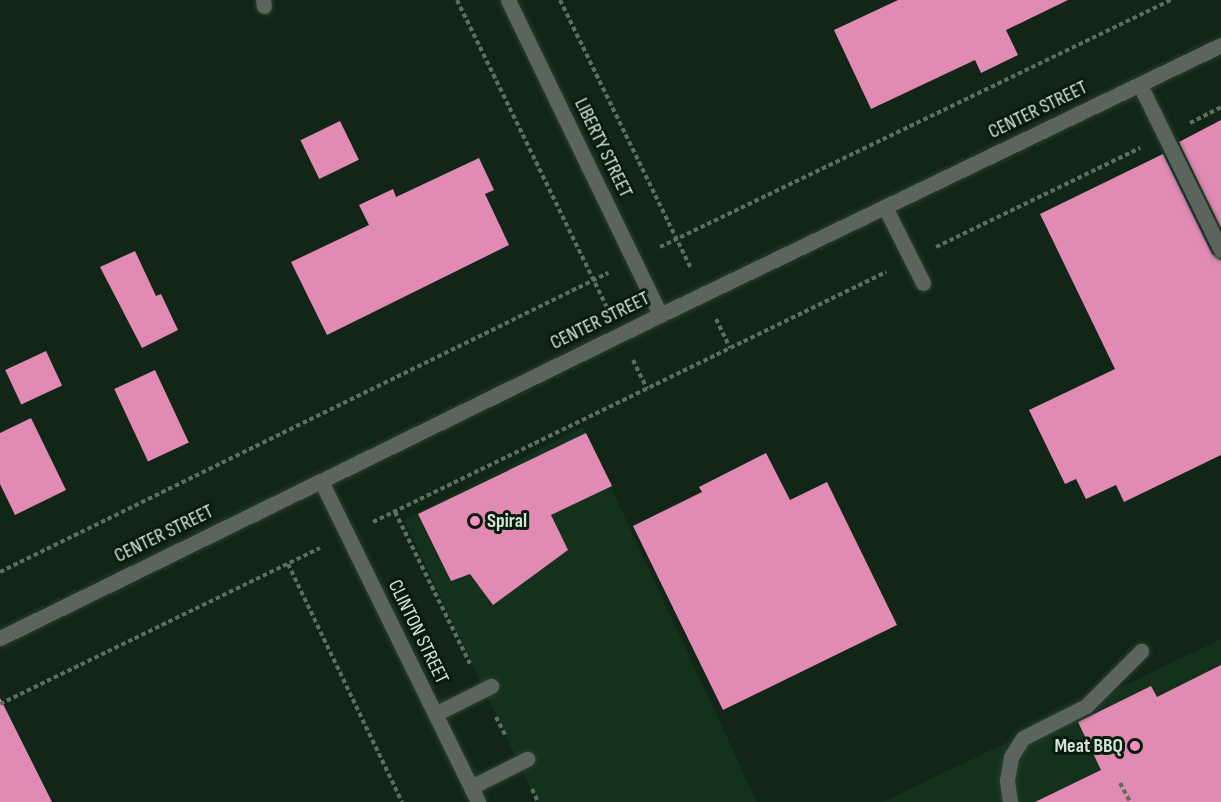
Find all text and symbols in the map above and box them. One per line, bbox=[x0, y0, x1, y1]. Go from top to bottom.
street label: CENTER STREET bbox=[985, 76, 1091, 144]
street label: LIBERTY STREET bbox=[569, 94, 637, 202]
street label: CENTER STREET bbox=[547, 287, 653, 355]
street label: CENTER STREET bbox=[111, 500, 217, 568]
place label: Spiral bbox=[487, 509, 527, 533]
marker: Spiral bbox=[468, 514, 482, 528]
street label: CLINTON STREET bbox=[383, 576, 453, 688]
place label: Meat BBQ bbox=[1054, 734, 1123, 758]
marker: Meat BBQ bbox=[1128, 739, 1142, 753]

